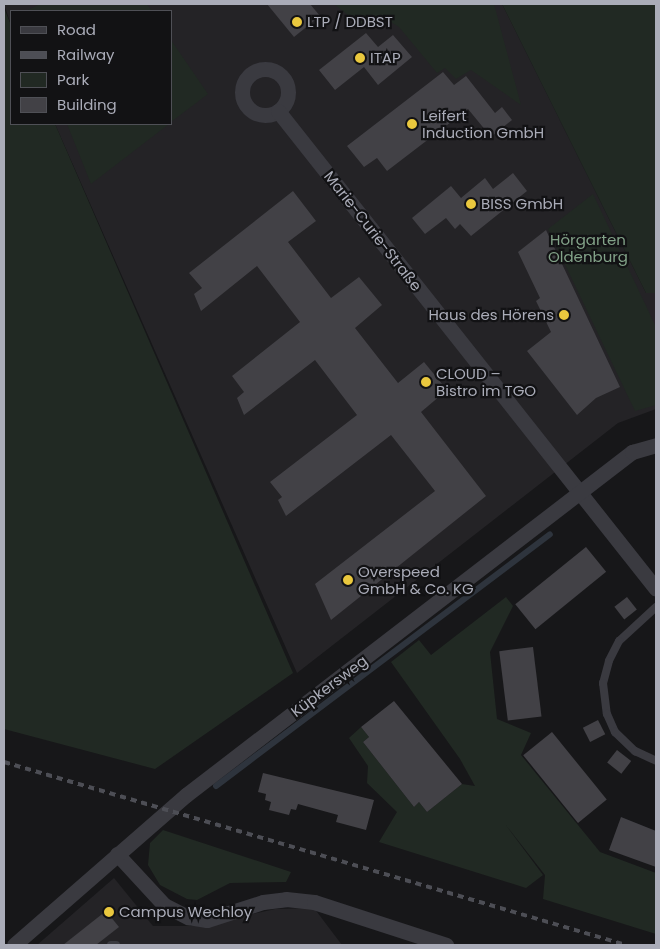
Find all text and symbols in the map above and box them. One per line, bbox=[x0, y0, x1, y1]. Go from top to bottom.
legend bbox=[10, 10, 172, 125]
place label: LTP / DDBST bbox=[307, 13, 393, 31]
marker: LTP / DDBST bbox=[291, 16, 303, 28]
text: Road bbox=[57, 19, 96, 40]
text: Railway bbox=[57, 44, 115, 65]
place label: ITAP bbox=[370, 49, 401, 67]
marker: ITAP bbox=[354, 52, 366, 64]
text: Park bbox=[57, 69, 89, 90]
text: Building bbox=[57, 94, 117, 115]
place label: Leifert Induction GmbH bbox=[422, 106, 544, 141]
marker: Leifert Induction GmbH bbox=[406, 118, 418, 130]
street label: Marie-Curie-Straße bbox=[321, 167, 425, 295]
place label: BISS GmbH bbox=[481, 195, 563, 213]
marker: BISS GmbH bbox=[465, 198, 477, 210]
park label: Hörgarten Oldenburg bbox=[548, 230, 628, 265]
place label: Haus des Hörens bbox=[428, 306, 554, 324]
marker: Haus des Hörens bbox=[558, 309, 570, 321]
place label: CLOUD – Bistro im TGO bbox=[436, 364, 536, 399]
marker: CLOUD – Bistro im TGO bbox=[420, 376, 432, 388]
place label: Overspeed GmbH & Co. KG bbox=[358, 562, 474, 597]
marker: Overspeed GmbH & Co. KG bbox=[342, 574, 354, 586]
street label: Küpkersweg bbox=[287, 651, 371, 721]
place label: Campus Wechloy bbox=[119, 903, 252, 921]
marker: Campus Wechloy bbox=[103, 906, 115, 918]

